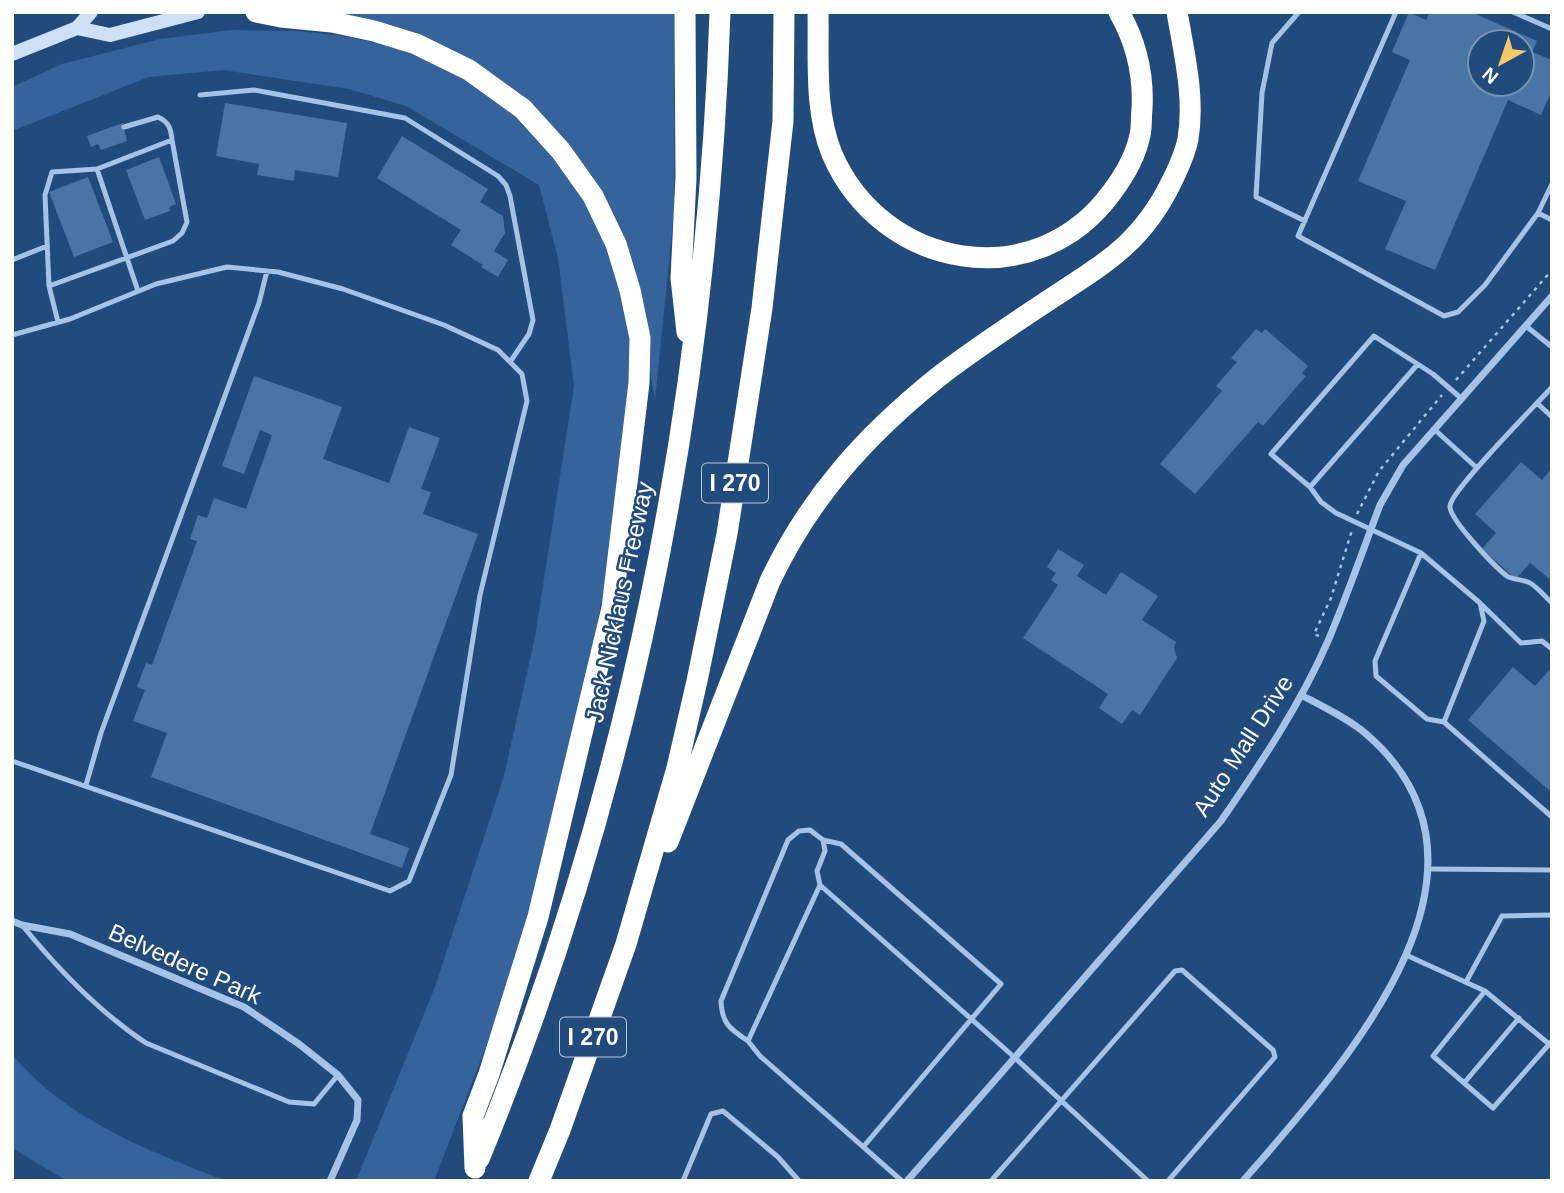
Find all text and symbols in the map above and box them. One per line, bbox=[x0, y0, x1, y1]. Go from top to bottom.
north arrow bbox=[1466, 28, 1536, 98]
text: N bbox=[1478, 63, 1502, 88]
road number: I 270 bbox=[702, 463, 768, 503]
street label: Jack Nicklaus Freeway bbox=[581, 479, 658, 725]
street label: Auto Mall Drive bbox=[1187, 670, 1298, 821]
street label: Belvedere Park bbox=[105, 918, 267, 1010]
road number: I 270 bbox=[560, 1018, 626, 1056]

